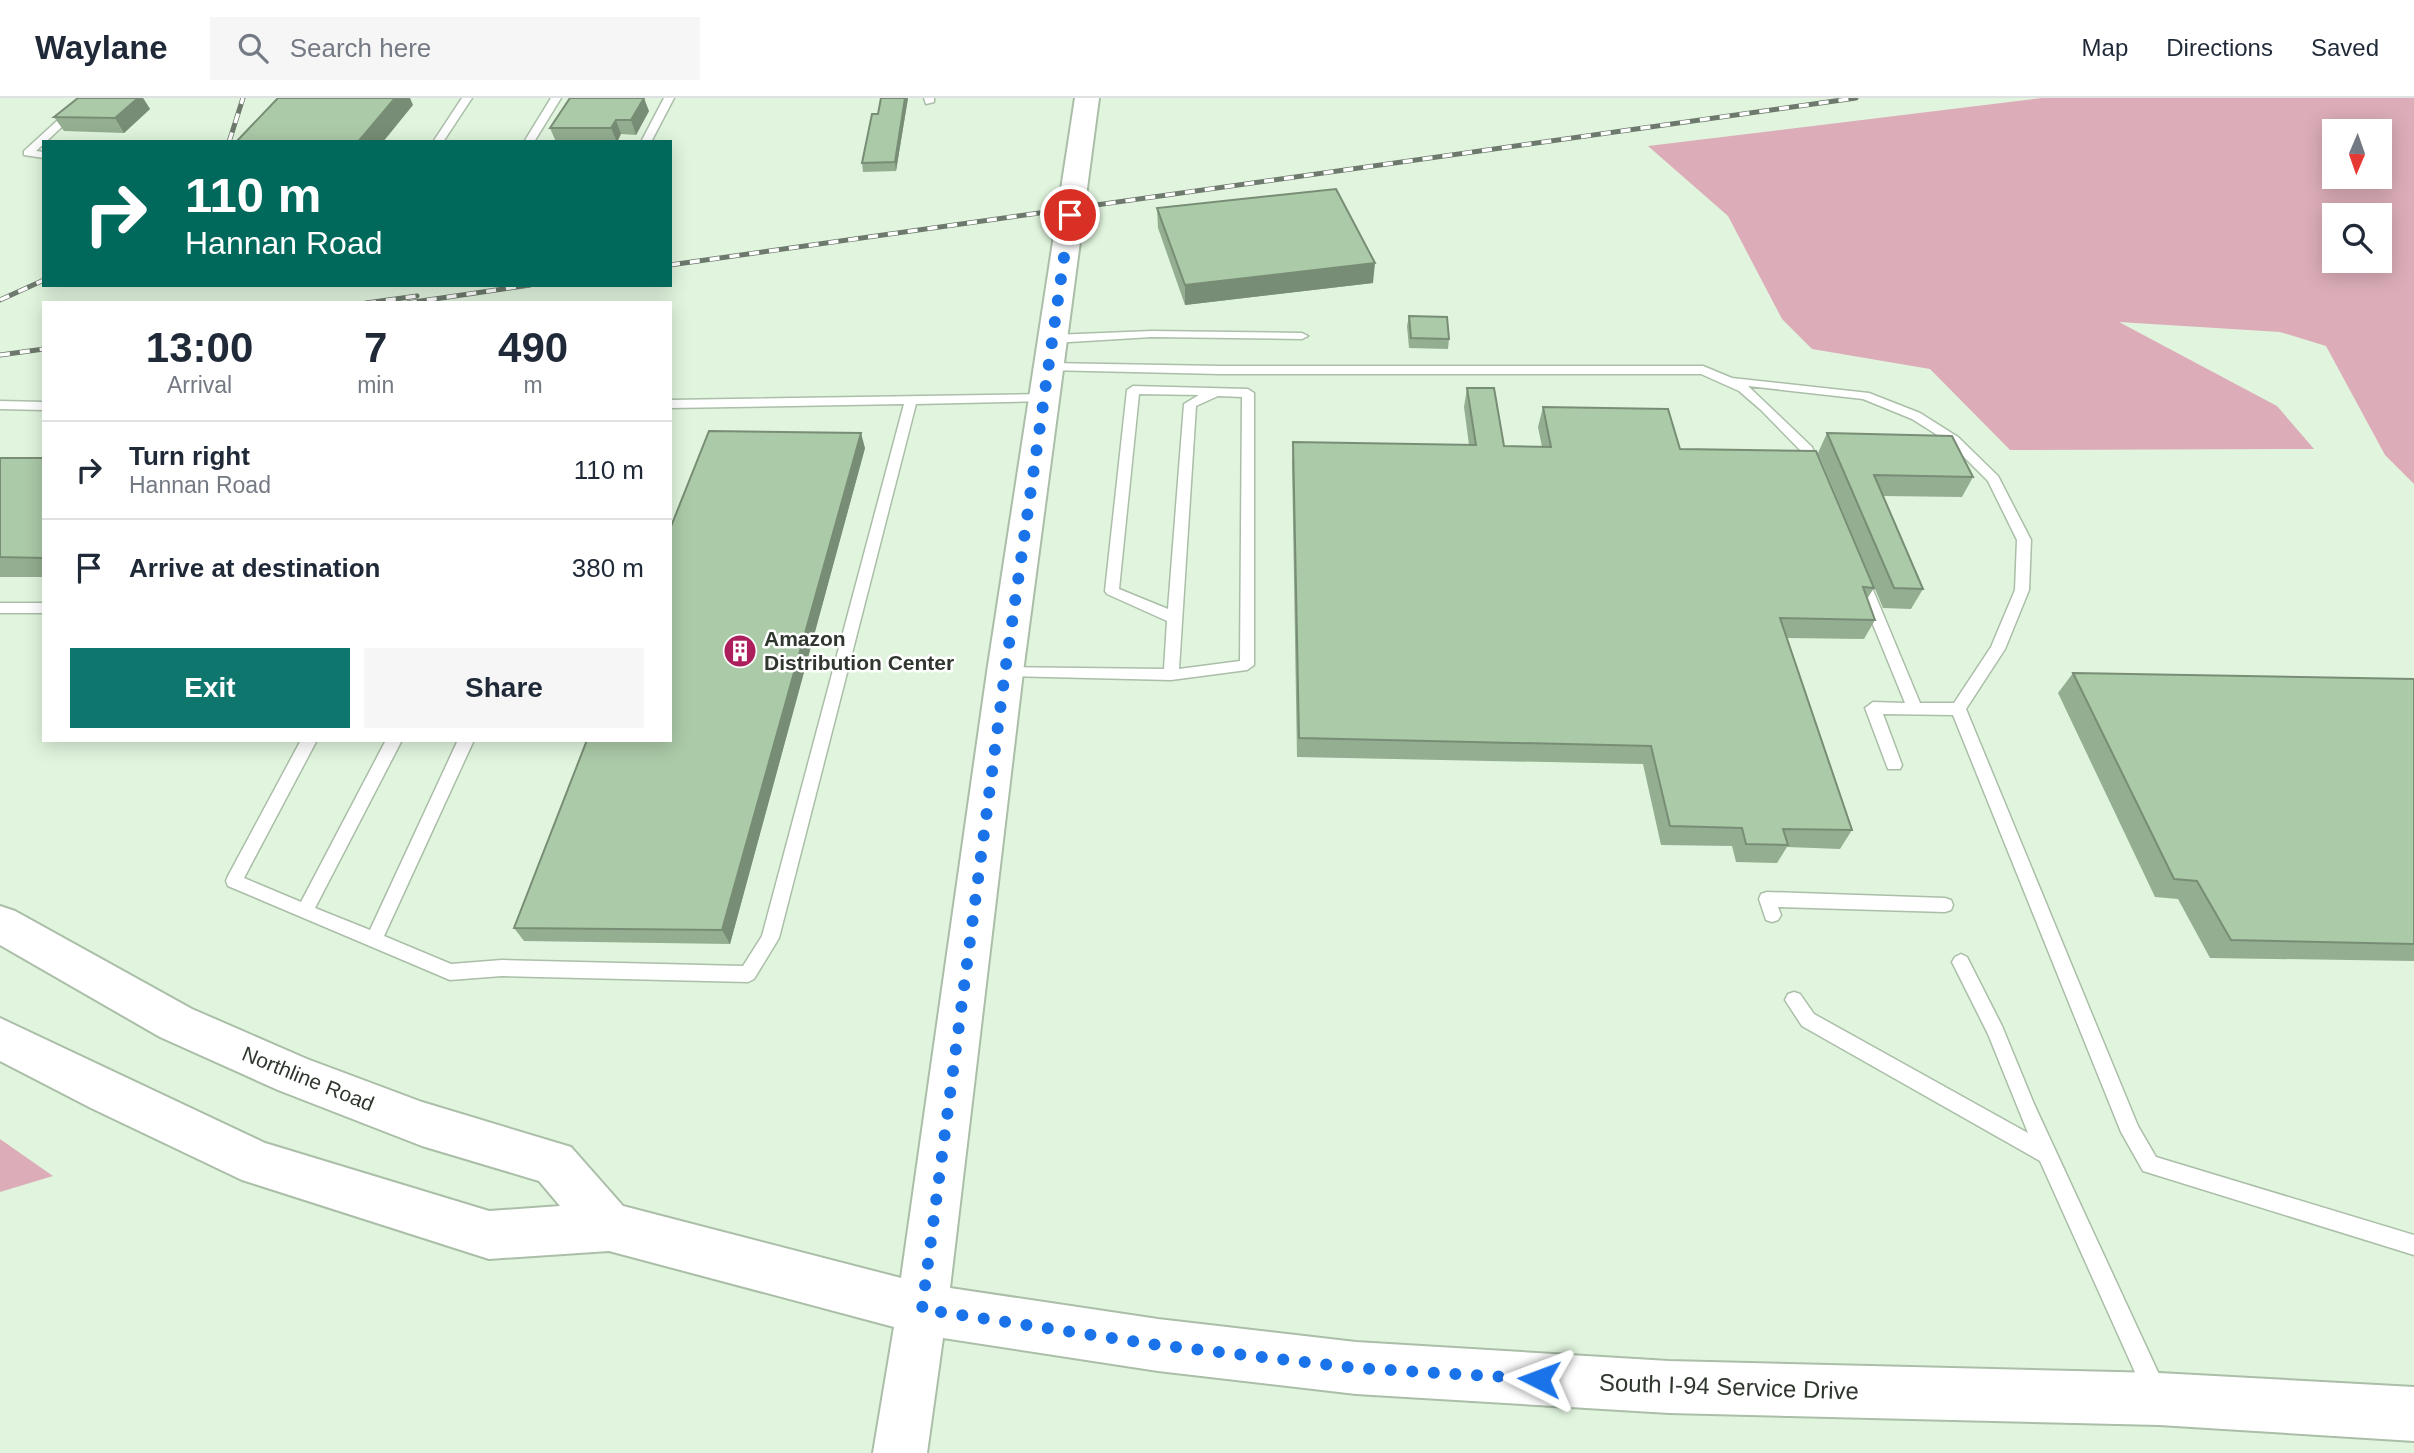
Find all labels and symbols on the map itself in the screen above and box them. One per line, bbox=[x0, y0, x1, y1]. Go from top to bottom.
north arrow bbox=[2322, 119, 2392, 189]
pin bbox=[1040, 185, 1100, 245]
place label: Amazon Distribution Center bbox=[764, 627, 954, 674]
building icon: Amazon Distribution Center bbox=[721, 632, 759, 670]
street label: Northline Road bbox=[239, 1042, 377, 1115]
position arrow bbox=[1502, 1342, 1576, 1416]
street label: South I-94 Service Drive bbox=[1599, 1368, 1859, 1405]

